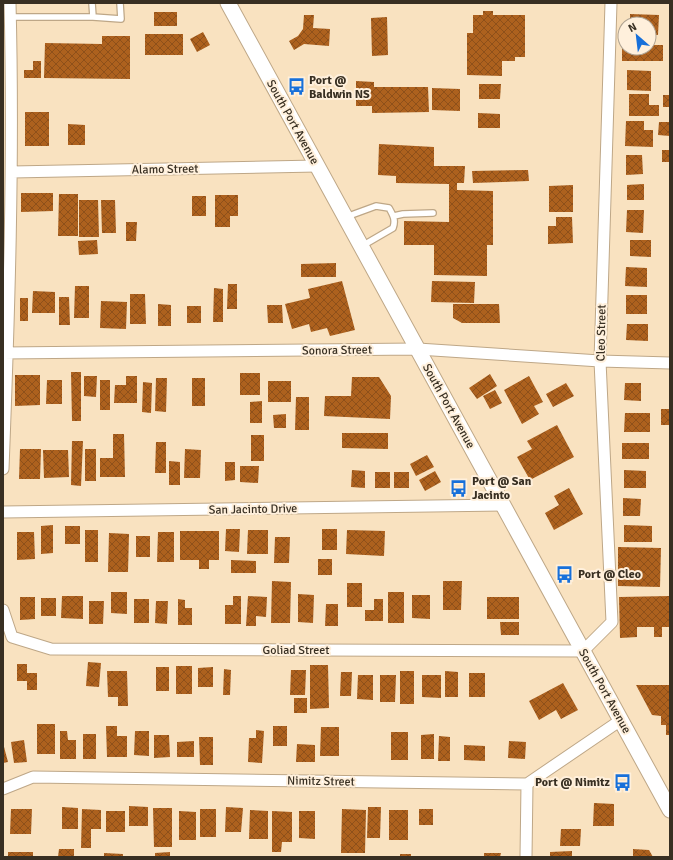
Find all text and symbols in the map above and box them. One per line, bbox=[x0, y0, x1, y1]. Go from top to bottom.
north arrow bbox=[617, 16, 657, 56]
text: N bbox=[626, 20, 639, 35]
place label: Port @ Baldwin NS bbox=[309, 73, 370, 102]
street label: South Port Avenue bbox=[263, 77, 322, 167]
bus stop icon: Port @ Baldwin NS bbox=[286, 77, 306, 97]
street label: Alamo Street bbox=[132, 161, 198, 178]
street label: Cleo Street bbox=[594, 304, 609, 362]
street label: Sonora Street bbox=[302, 342, 372, 359]
street label: South Port Avenue bbox=[419, 361, 478, 451]
place label: Port @ San Jacinto bbox=[472, 474, 532, 503]
bus stop icon: Port @ San Jacinto bbox=[449, 478, 469, 498]
street label: San Jacinto Drive bbox=[209, 501, 297, 518]
bus stop icon: Port @ Cleo bbox=[555, 564, 575, 584]
place label: Port @ Cleo bbox=[578, 567, 641, 582]
street label: Goliad Street bbox=[263, 643, 329, 658]
street label: South Port Avenue bbox=[575, 646, 634, 736]
bus stop icon: Port @ Nimitz bbox=[613, 772, 633, 792]
street label: Nimitz Street bbox=[287, 773, 355, 790]
place label: Port @ Nimitz bbox=[535, 775, 611, 790]

